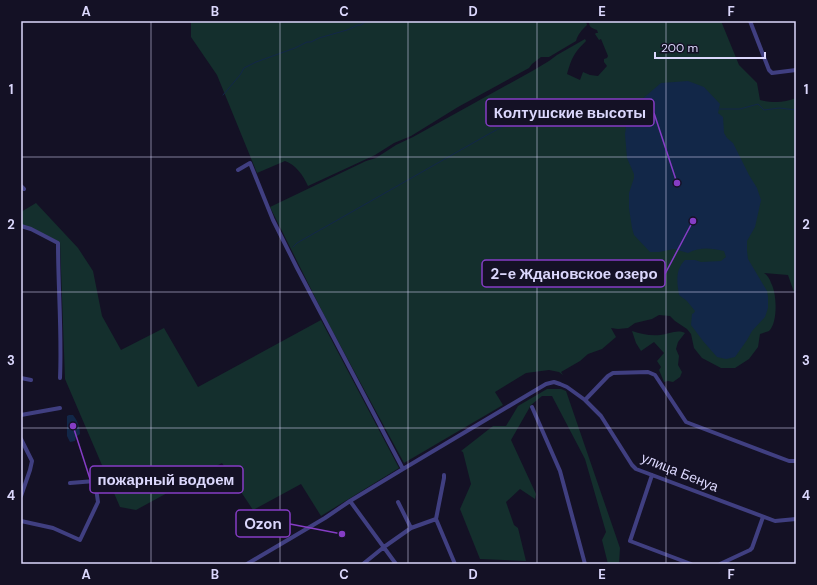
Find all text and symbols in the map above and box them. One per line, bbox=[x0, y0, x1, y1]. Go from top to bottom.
text: A bbox=[81, 3, 91, 20]
text: B bbox=[211, 3, 219, 20]
text: C bbox=[339, 3, 349, 20]
text: D bbox=[468, 3, 478, 20]
text: E bbox=[598, 3, 606, 20]
text: F bbox=[727, 3, 735, 20]
scale bar bbox=[655, 34, 765, 60]
text: 200 m bbox=[661, 40, 698, 56]
text: 1 bbox=[9, 81, 13, 98]
text: 1 bbox=[804, 81, 808, 98]
callout: Колтушские высоты bbox=[486, 99, 654, 126]
text: Колтушские высоты bbox=[494, 103, 646, 123]
text: 2 bbox=[7, 216, 15, 233]
text: 2 bbox=[802, 216, 810, 233]
callout: 2-е Ждановское озеро bbox=[482, 260, 665, 287]
text: 2-е Ждановское озеро bbox=[490, 264, 658, 284]
text: 3 bbox=[7, 352, 15, 369]
text: 3 bbox=[802, 352, 810, 369]
street label: улица Бенуа bbox=[639, 448, 721, 496]
callout: пожарный водоем bbox=[90, 466, 243, 493]
text: пожарный водоем bbox=[98, 470, 234, 490]
text: 4 bbox=[7, 487, 15, 504]
text: 4 bbox=[802, 487, 810, 504]
callout: Ozon bbox=[236, 510, 290, 537]
text: Ozon bbox=[244, 514, 282, 534]
text: A bbox=[81, 566, 91, 583]
text: B bbox=[211, 566, 219, 583]
text: C bbox=[339, 566, 349, 583]
text: D bbox=[468, 566, 478, 583]
text: E bbox=[598, 566, 606, 583]
text: F bbox=[727, 566, 735, 583]

